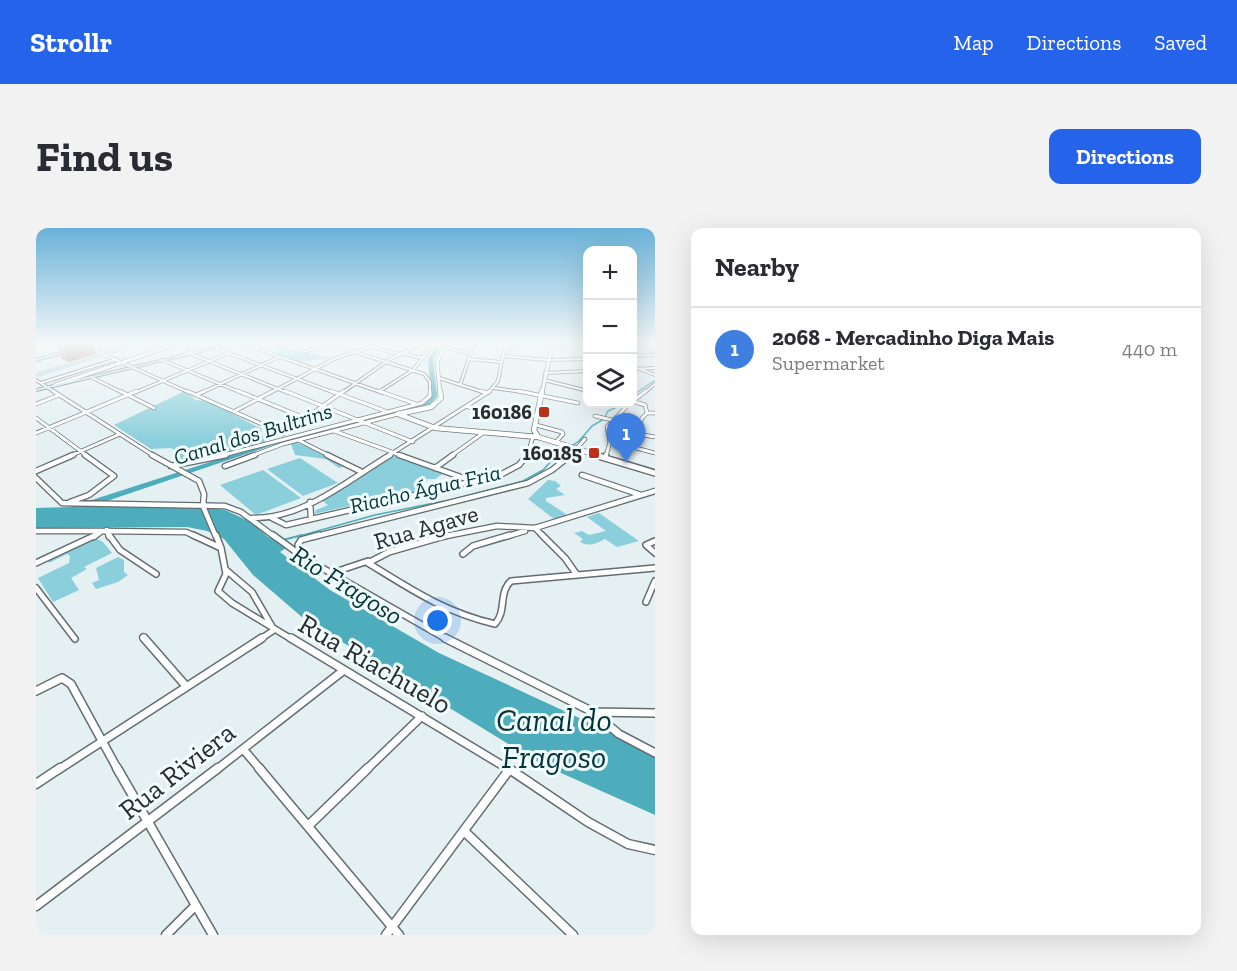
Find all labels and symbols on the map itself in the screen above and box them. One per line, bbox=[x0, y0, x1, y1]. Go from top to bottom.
water label: Canal dos Bultrins bbox=[170, 397, 336, 471]
place label: 160186 bbox=[472, 400, 532, 424]
marker: 160186 bbox=[537, 405, 551, 419]
pin: 1 bbox=[606, 414, 646, 463]
place label: 160185 bbox=[522, 441, 582, 465]
marker: 160185 bbox=[587, 446, 601, 460]
water label: Riacho Água Fria bbox=[347, 459, 503, 519]
street label: Rua Agave bbox=[371, 498, 481, 556]
water label: Rio Fragoso bbox=[285, 538, 409, 632]
your location bbox=[423, 606, 452, 635]
street label: Rua Riachuelo bbox=[293, 607, 457, 721]
water label: Canal do Fragoso bbox=[496, 701, 612, 776]
street label: Rua Riviera bbox=[112, 715, 242, 827]

